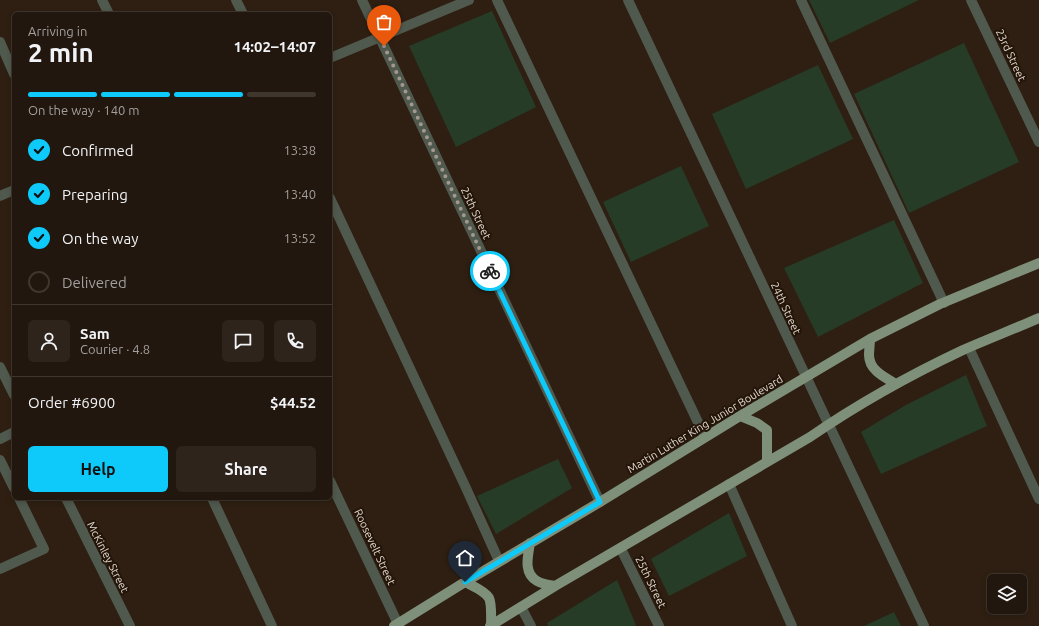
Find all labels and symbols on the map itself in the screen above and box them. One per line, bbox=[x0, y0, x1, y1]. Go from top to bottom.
pin bbox=[367, 5, 401, 46]
street label: 23rd Street bbox=[994, 27, 1029, 84]
street label: 25th Street bbox=[459, 185, 494, 242]
courier bbox=[470, 251, 510, 291]
street label: 24th Street bbox=[769, 280, 804, 337]
street label: Martin Luther King Junior Boulevard bbox=[625, 373, 785, 475]
street label: Roosevelt Street bbox=[352, 507, 398, 587]
street label: McKinley Street bbox=[85, 520, 131, 595]
pin bbox=[448, 541, 482, 582]
street label: 25th Street bbox=[633, 554, 669, 611]

